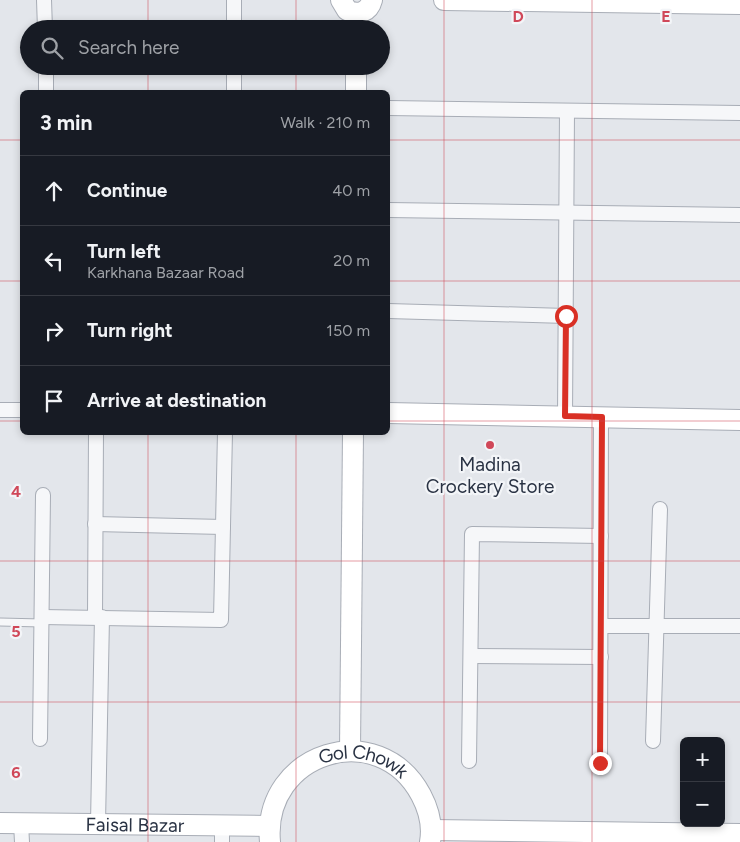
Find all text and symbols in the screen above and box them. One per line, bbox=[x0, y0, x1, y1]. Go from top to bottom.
text: D bbox=[512, 7, 524, 26]
text: E bbox=[661, 7, 671, 26]
search box bbox=[20, 20, 390, 75]
icon: search bbox=[38, 34, 66, 62]
text: Search here bbox=[78, 36, 180, 59]
text: 3 min bbox=[40, 110, 92, 135]
text: Walk · 210 m bbox=[281, 113, 370, 132]
icon: ahead bbox=[40, 177, 68, 205]
text: Continue bbox=[87, 179, 167, 202]
text: 40 m bbox=[332, 181, 370, 200]
text: Turn left bbox=[87, 240, 161, 263]
icon: left bbox=[40, 247, 68, 275]
text: 20 m bbox=[333, 251, 370, 270]
text: Karkhana Bazaar Road bbox=[87, 263, 244, 282]
route start bbox=[555, 305, 578, 328]
icon: right bbox=[40, 317, 68, 345]
text: Turn right bbox=[87, 319, 173, 342]
text: 150 m bbox=[326, 321, 370, 340]
icon: arrive bbox=[40, 387, 68, 415]
text: Arrive at destination bbox=[87, 389, 266, 412]
marker: Madina Crockery Store bbox=[484, 439, 496, 451]
place label: Madina Crockery Store bbox=[426, 453, 554, 498]
text: 4 bbox=[11, 482, 21, 501]
text: 5 bbox=[11, 622, 21, 641]
map controls bbox=[680, 737, 725, 827]
button: + bbox=[680, 737, 725, 782]
street label: Gol Chowk bbox=[315, 740, 414, 783]
route end bbox=[589, 752, 612, 775]
text: 6 bbox=[11, 763, 21, 782]
button: − bbox=[680, 782, 725, 827]
street label: Faisal Bazar bbox=[86, 813, 185, 837]

